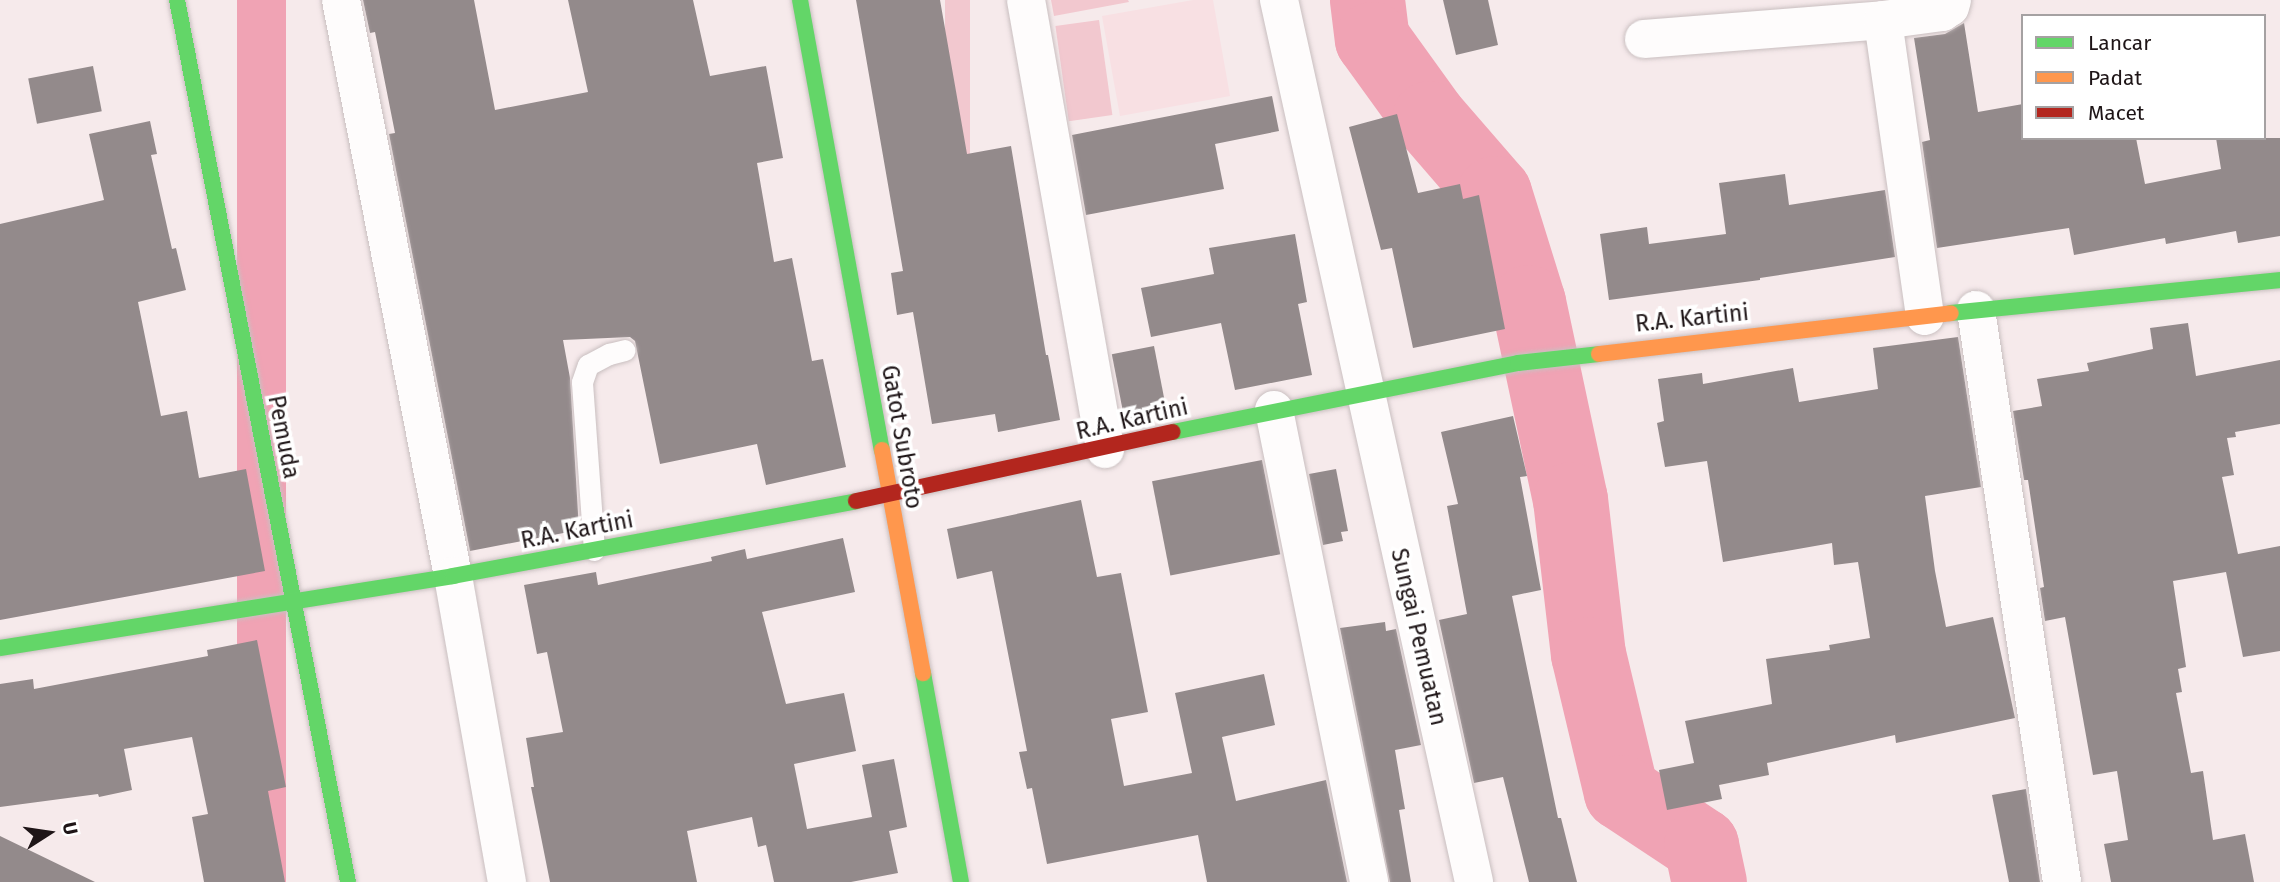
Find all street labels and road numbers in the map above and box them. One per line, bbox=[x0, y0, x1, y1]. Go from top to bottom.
street label: R.A. Kartini bbox=[1634, 298, 1750, 338]
street label: Gatot Subroto bbox=[876, 363, 928, 511]
street label: Pemuda bbox=[262, 393, 306, 481]
street label: R.A. Kartini bbox=[1073, 393, 1191, 445]
street label: R.A. Kartini bbox=[518, 506, 636, 554]
street label: Sungai Pemuatan bbox=[1385, 546, 1453, 728]

